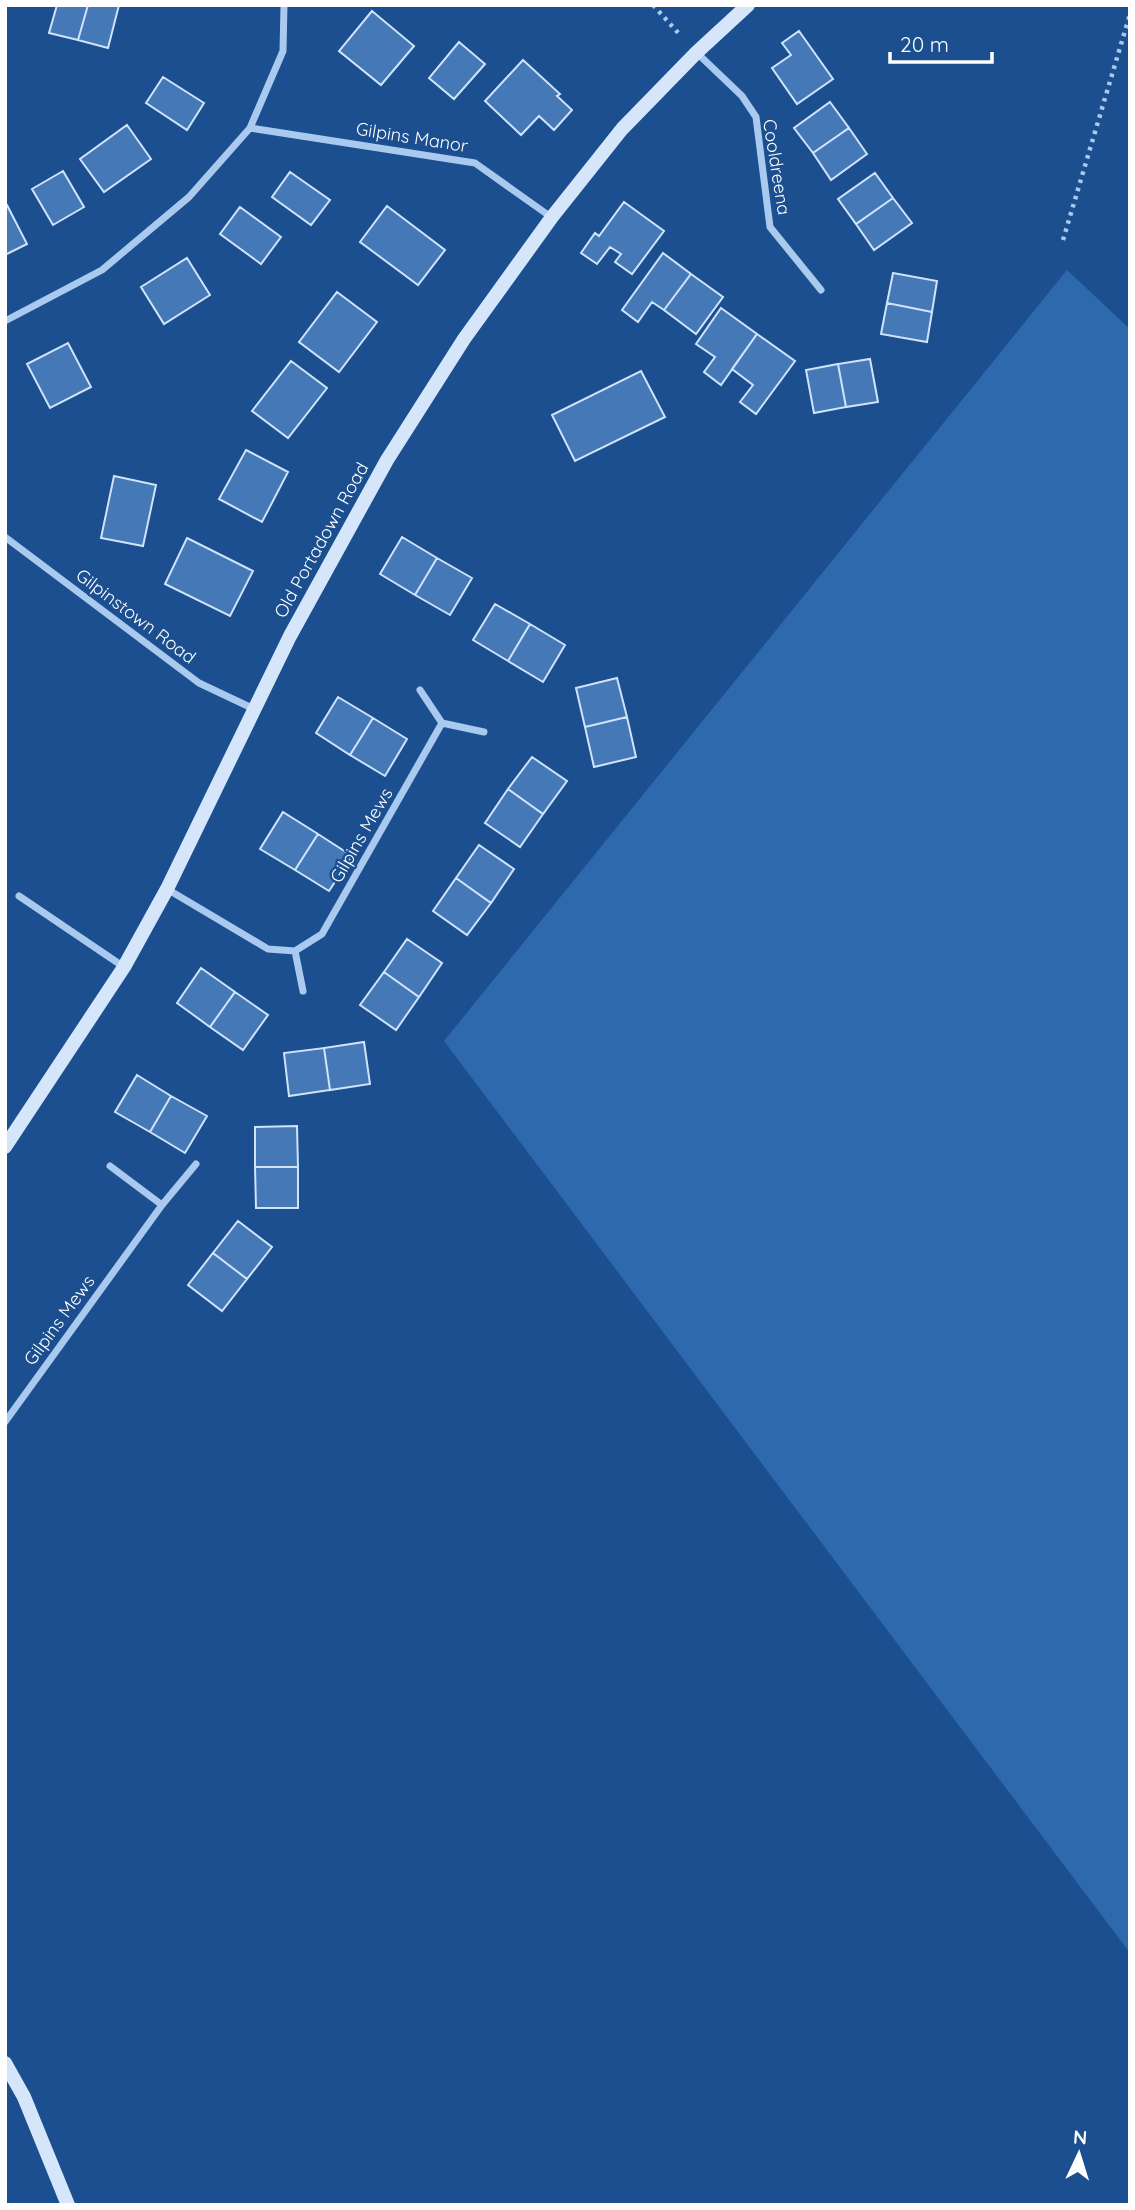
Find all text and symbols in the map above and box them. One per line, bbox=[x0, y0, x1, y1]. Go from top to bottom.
scale bar bbox=[890, 21, 992, 65]
text: 20 m bbox=[900, 31, 949, 57]
street label: Gilpins Manor bbox=[354, 117, 470, 157]
street label: Cooldreena bbox=[758, 118, 796, 216]
street label: Old Portadown Road bbox=[269, 458, 373, 622]
street label: Gilpinstown Road bbox=[71, 563, 201, 669]
street label: Gilpins Mews bbox=[325, 783, 397, 887]
street label: Gilpins Mews bbox=[19, 1270, 99, 1370]
north arrow bbox=[1044, 2119, 1114, 2189]
text: N bbox=[1072, 2125, 1088, 2149]

